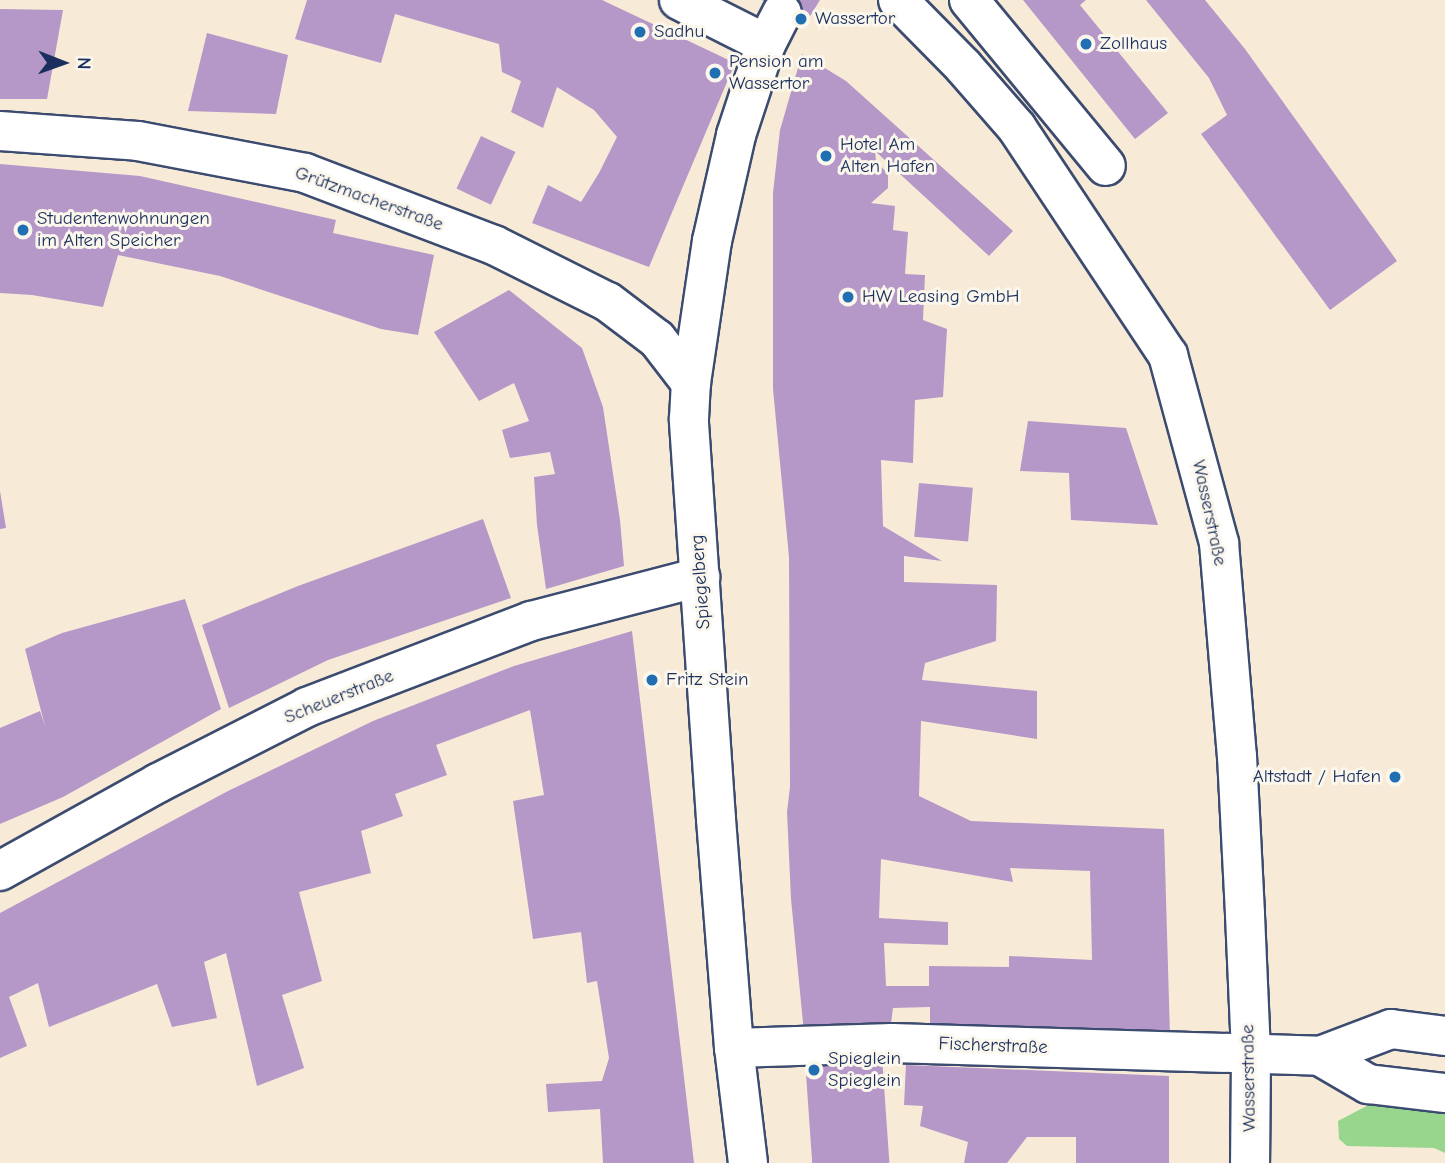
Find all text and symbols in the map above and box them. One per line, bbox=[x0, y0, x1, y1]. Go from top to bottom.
place label: Wassertor bbox=[815, 8, 895, 30]
marker: Wassertor bbox=[793, 11, 809, 27]
place label: Sadhu bbox=[654, 21, 704, 43]
marker: Sadhu bbox=[632, 24, 648, 40]
north arrow bbox=[28, 28, 98, 98]
place label: Zollhaus bbox=[1100, 33, 1167, 55]
marker: Zollhaus bbox=[1078, 36, 1094, 52]
place label: Pension am Wassertor bbox=[729, 51, 824, 95]
text: N bbox=[73, 57, 95, 70]
marker: Pension am Wassertor bbox=[707, 65, 723, 81]
place label: Hotel Am Alten Hafen bbox=[840, 134, 935, 178]
marker: Hotel Am Alten Hafen bbox=[818, 148, 834, 164]
street label: Grützmacherstraße bbox=[292, 162, 446, 236]
place label: Studentenwohnungen im Alten Speicher bbox=[37, 208, 210, 252]
marker: Studentenwohnungen im Alten Speicher bbox=[15, 222, 31, 238]
place label: HW Leasing GmbH bbox=[862, 286, 1019, 308]
marker: HW Leasing GmbH bbox=[840, 289, 856, 305]
street label: Wasserstraße bbox=[1187, 458, 1231, 568]
street label: Spiegelberg bbox=[686, 534, 716, 630]
street label: Scheuerstraße bbox=[281, 665, 397, 729]
place label: Fritz Stein bbox=[666, 669, 749, 691]
marker: Fritz Stein bbox=[644, 672, 660, 688]
place label: Altstadt / Hafen bbox=[1253, 766, 1381, 788]
marker: Altstadt / Hafen bbox=[1387, 769, 1403, 785]
street label: Wasserstraße bbox=[1237, 1024, 1261, 1132]
street label: Fischerstraße bbox=[938, 1033, 1048, 1059]
place label: Spieglein Spieglein bbox=[828, 1048, 901, 1092]
marker: Spieglein Spieglein bbox=[806, 1062, 822, 1078]

